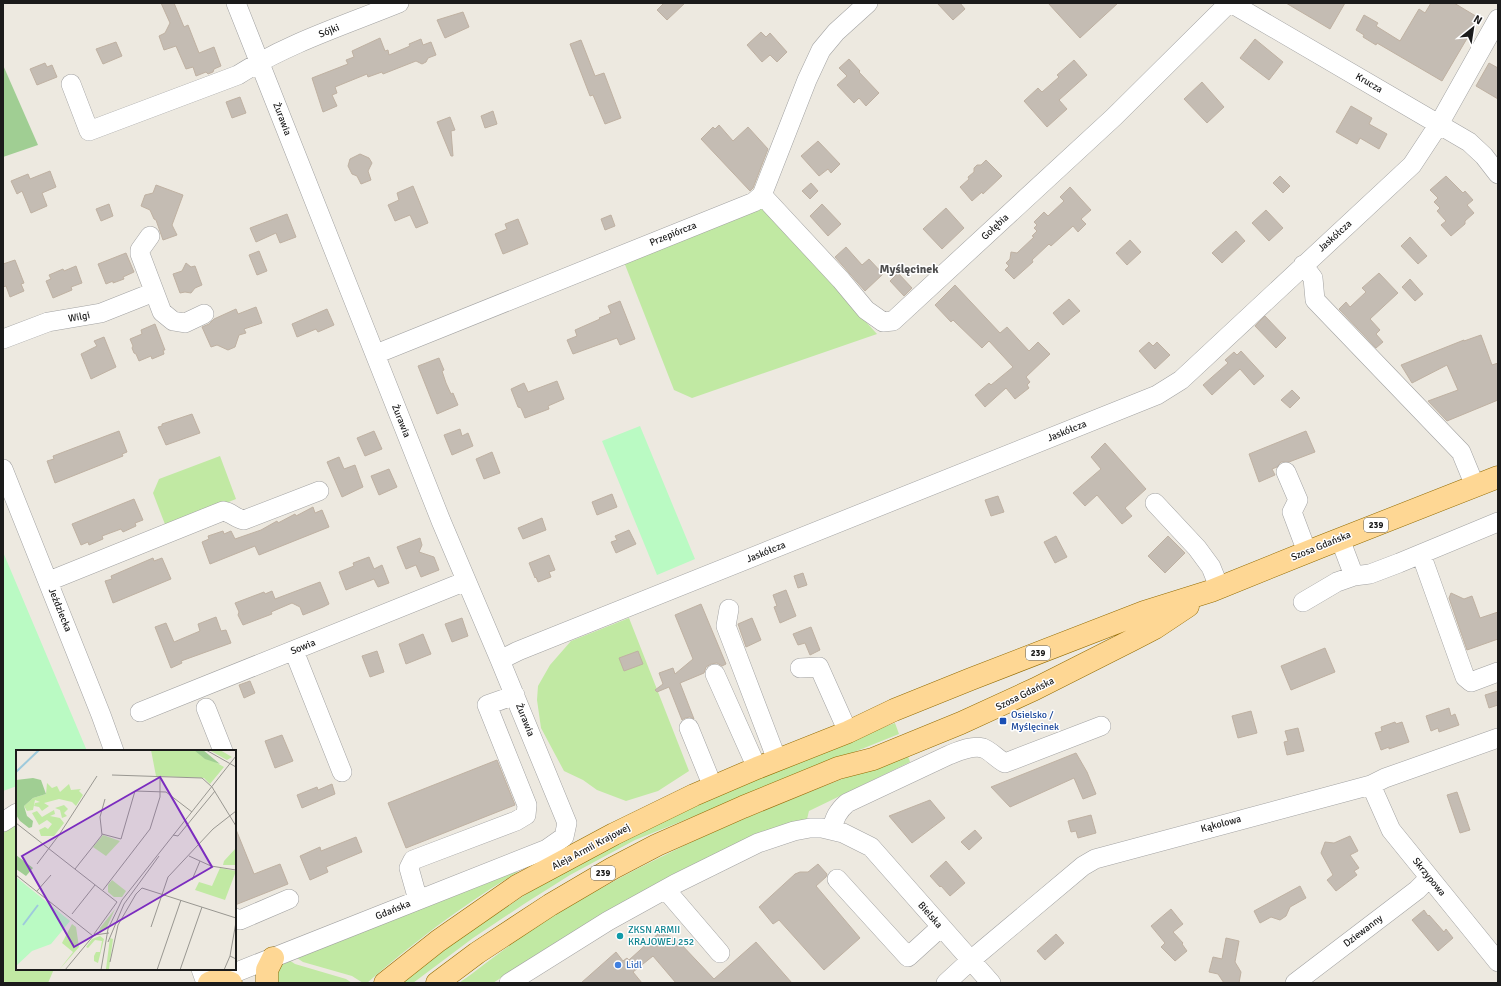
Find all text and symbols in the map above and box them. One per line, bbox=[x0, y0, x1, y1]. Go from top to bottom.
north arrow bbox=[1453, 8, 1493, 48]
text: N bbox=[1471, 12, 1484, 27]
street label: Sójki bbox=[317, 21, 341, 41]
street label: Krucza bbox=[1353, 70, 1385, 96]
street label: Żurawia bbox=[270, 101, 294, 137]
street label: Gołębia bbox=[979, 211, 1011, 243]
street label: Jaskółcza bbox=[1316, 218, 1354, 254]
street label: Przepiórcza bbox=[648, 219, 698, 249]
district label: Myślęcinek bbox=[879, 262, 939, 277]
street label: Wilgi bbox=[67, 309, 91, 325]
street label: Żurawia bbox=[389, 403, 413, 439]
street label: Jaskółcza bbox=[1046, 418, 1088, 444]
road number: 239 bbox=[1364, 518, 1388, 532]
street label: Szosa Gdańska bbox=[1289, 529, 1353, 563]
street label: Jaskółcza bbox=[745, 539, 787, 565]
street label: Jeździecka bbox=[46, 586, 74, 634]
street label: Sowia bbox=[289, 637, 317, 657]
road number: 239 bbox=[1026, 646, 1050, 660]
street label: Szosa Gdańska bbox=[994, 675, 1056, 713]
street label: Żurawia bbox=[513, 702, 537, 738]
place label: Osielsko / Myślęcinek bbox=[1011, 709, 1059, 733]
marker: Osielsko / Myślęcinek bbox=[998, 716, 1008, 726]
inset map bbox=[16, 750, 236, 970]
street label: Kąkolowa bbox=[1200, 813, 1242, 835]
street label: Aleja Armii Krajowej bbox=[550, 821, 632, 873]
street label: Skrzypowa bbox=[1410, 855, 1448, 899]
road number: 239 bbox=[591, 866, 615, 880]
street label: Gdańska bbox=[374, 898, 412, 922]
street label: Bielska bbox=[915, 899, 945, 931]
street label: Dziewanny bbox=[1341, 912, 1385, 950]
place label: ZKSN ARMII KRAJOWEJ 252 bbox=[628, 924, 694, 948]
marker: ZKSN ARMII KRAJOWEJ 252 bbox=[615, 931, 625, 941]
place label: Lidl bbox=[626, 959, 642, 971]
marker: Lidl bbox=[613, 960, 623, 970]

